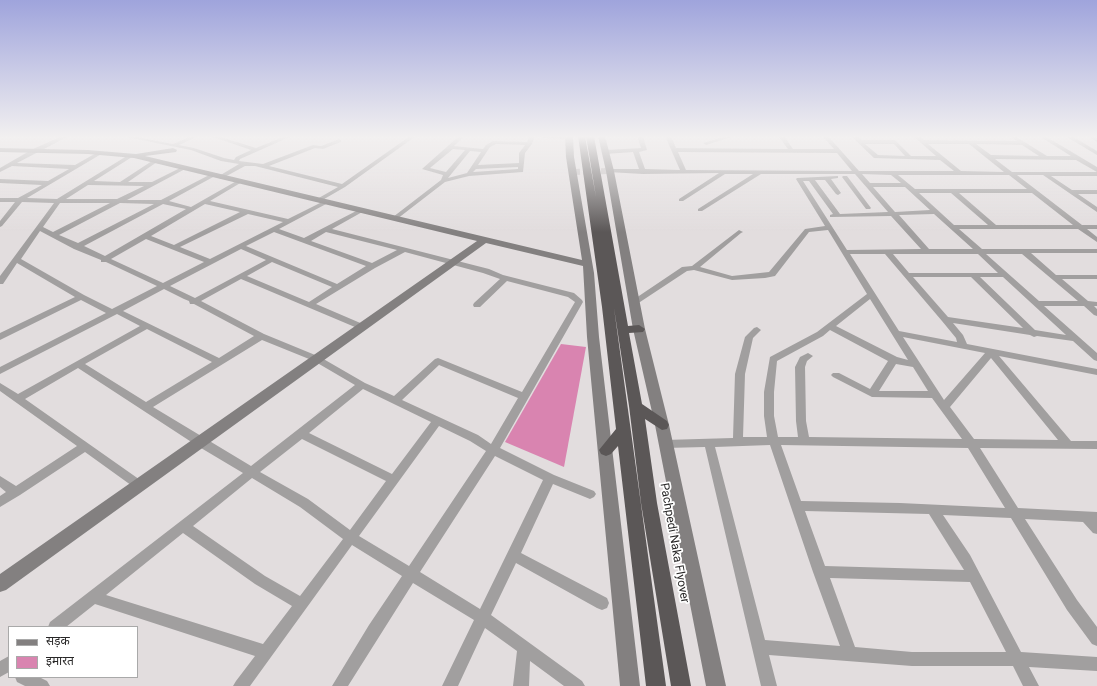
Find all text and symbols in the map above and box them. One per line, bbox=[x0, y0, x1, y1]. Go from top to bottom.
street label: Pachpedi Naka Flyover bbox=[656, 482, 692, 604]
legend bbox=[8, 626, 138, 678]
text: सड़क bbox=[46, 634, 70, 648]
text: इमारत bbox=[46, 654, 74, 668]

